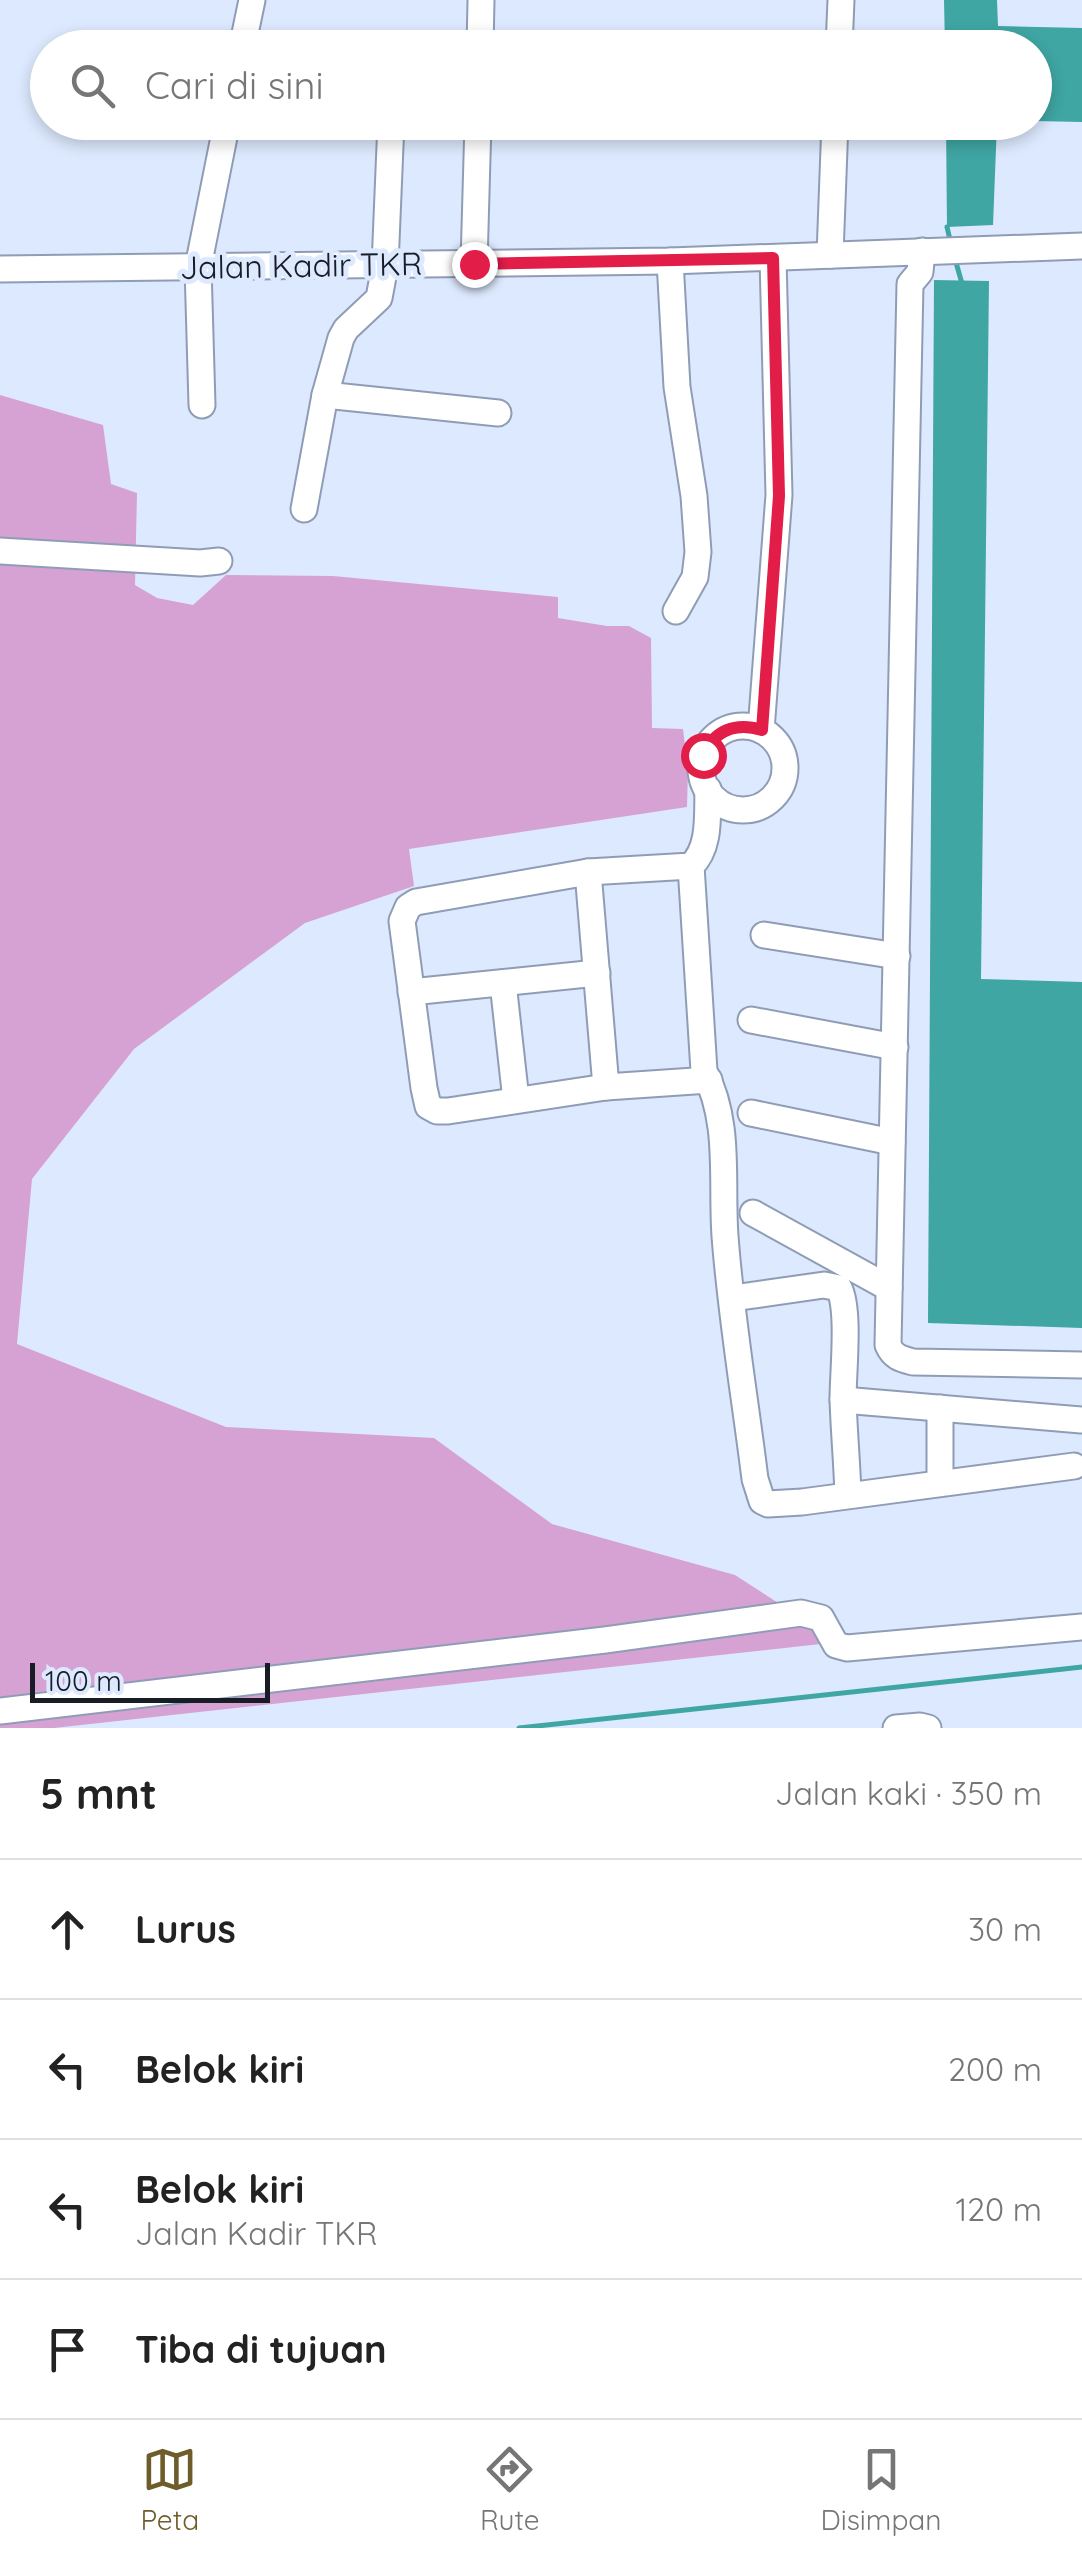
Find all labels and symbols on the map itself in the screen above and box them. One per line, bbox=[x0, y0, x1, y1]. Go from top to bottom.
route end bbox=[452, 242, 498, 288]
street label: Jalan Kadir TKR bbox=[179, 243, 422, 287]
route start bbox=[681, 733, 727, 779]
scale bar bbox=[30, 1658, 270, 1702]

